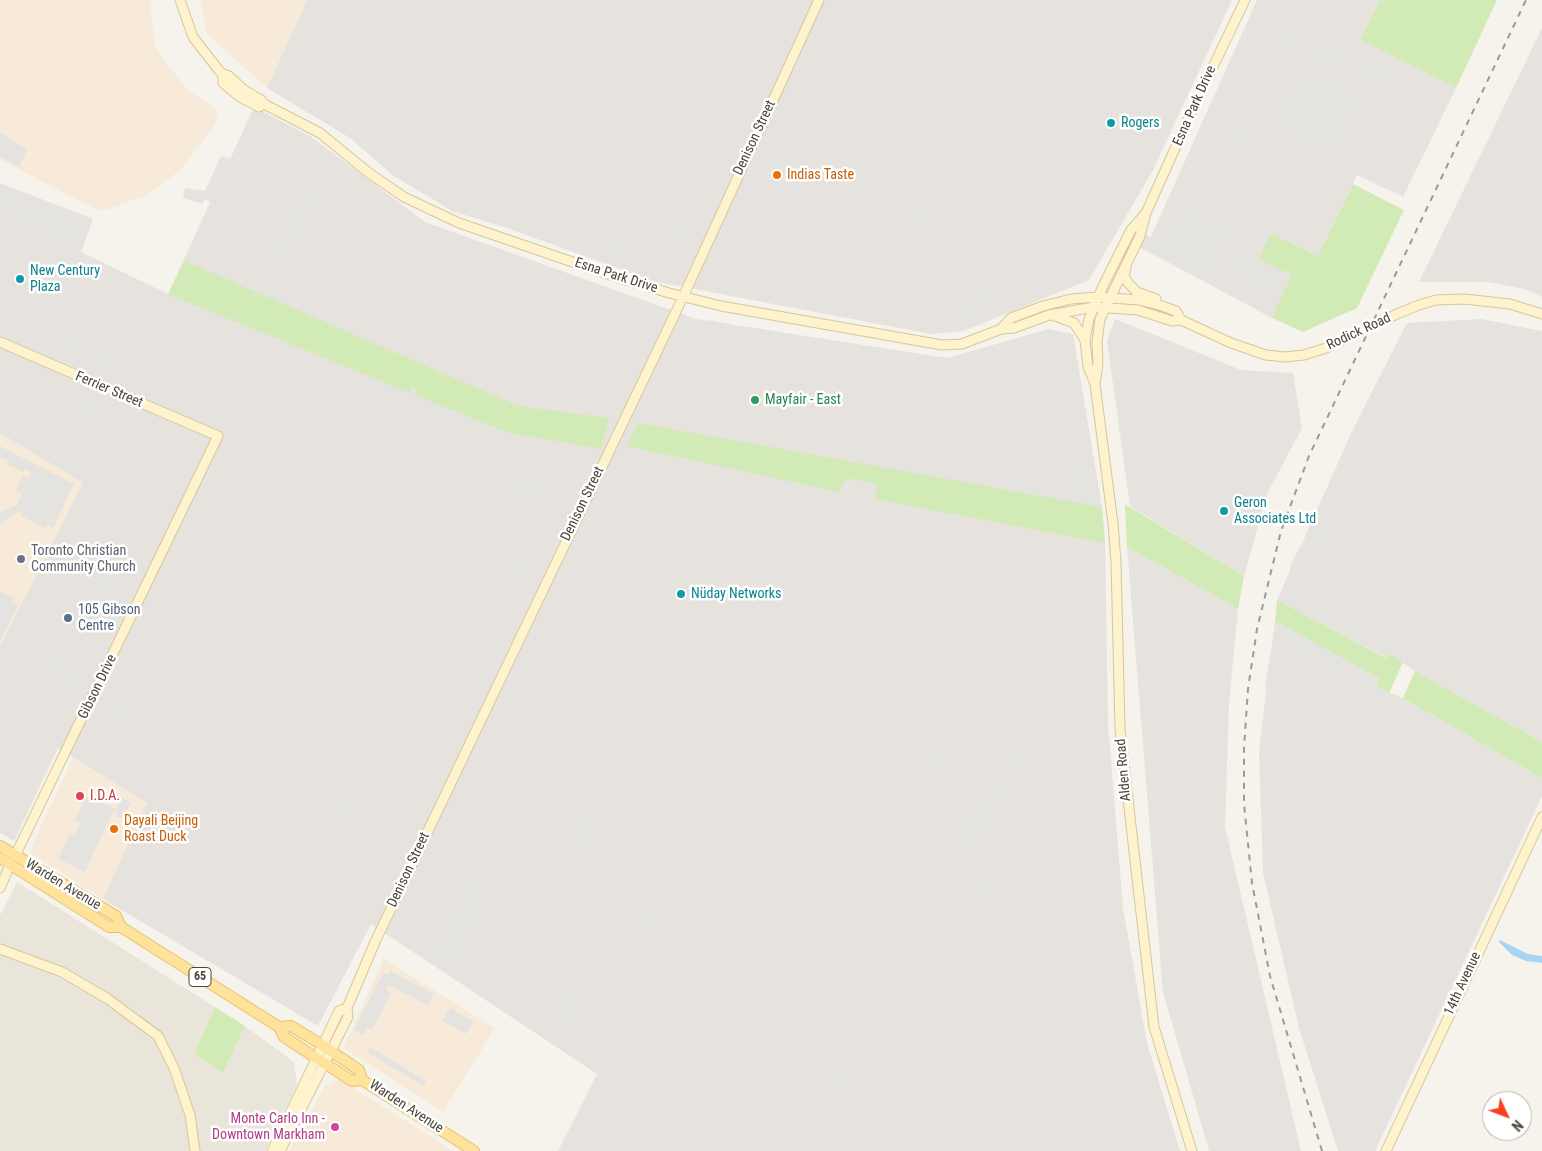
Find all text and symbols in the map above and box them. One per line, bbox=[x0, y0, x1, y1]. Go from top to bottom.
street label: Esna Park Drive bbox=[1170, 63, 1220, 149]
street label: Denison Street bbox=[730, 98, 780, 178]
place label: Rogers bbox=[1121, 115, 1160, 131]
marker: Rogers bbox=[1105, 117, 1117, 129]
place label: Indias Taste bbox=[787, 167, 854, 183]
marker: Indias Taste bbox=[771, 169, 783, 181]
street label: Esna Park Drive bbox=[572, 255, 660, 297]
place label: New Century Plaza bbox=[30, 263, 100, 296]
marker: New Century Plaza bbox=[14, 273, 26, 285]
street label: Rodick Road bbox=[1324, 310, 1394, 354]
street label: Ferrier Street bbox=[73, 368, 145, 412]
place label: Mayfair - East bbox=[765, 392, 841, 408]
marker: Mayfair - East bbox=[749, 394, 761, 406]
street label: Denison Street bbox=[558, 464, 608, 544]
place label: Geron Associates Ltd bbox=[1234, 495, 1316, 528]
marker: Geron Associates Ltd bbox=[1218, 505, 1230, 517]
place label: Toronto Christian Community Church bbox=[31, 543, 136, 576]
marker: Toronto Christian Community Church bbox=[15, 553, 27, 565]
place label: Nüday Networks bbox=[691, 586, 782, 602]
marker: Nüday Networks bbox=[675, 588, 687, 600]
place label: 105 Gibson Centre bbox=[78, 602, 141, 634]
marker: 105 Gibson Centre bbox=[62, 612, 74, 624]
street label: Gibson Drive bbox=[75, 652, 121, 722]
street label: Alden Road bbox=[1113, 738, 1135, 802]
place label: I.D.A. bbox=[90, 788, 120, 804]
marker: I.D.A. bbox=[74, 790, 86, 802]
place label: Dayali Beijing Roast Duck bbox=[124, 813, 198, 846]
marker: Dayali Beijing Roast Duck bbox=[108, 823, 120, 835]
street label: Denison Street bbox=[384, 830, 434, 910]
street label: Warden Avenue bbox=[22, 856, 104, 914]
street label: 14th Avenue bbox=[1441, 950, 1485, 1018]
road number: 65 bbox=[189, 968, 211, 986]
street label: Warden Avenue bbox=[366, 1077, 446, 1137]
north arrow bbox=[1482, 1091, 1532, 1141]
place label: Monte Carlo Inn - Downtown Markham bbox=[212, 1111, 325, 1144]
text: N bbox=[1508, 1117, 1526, 1134]
marker: Monte Carlo Inn - Downtown Markham bbox=[329, 1121, 341, 1133]

